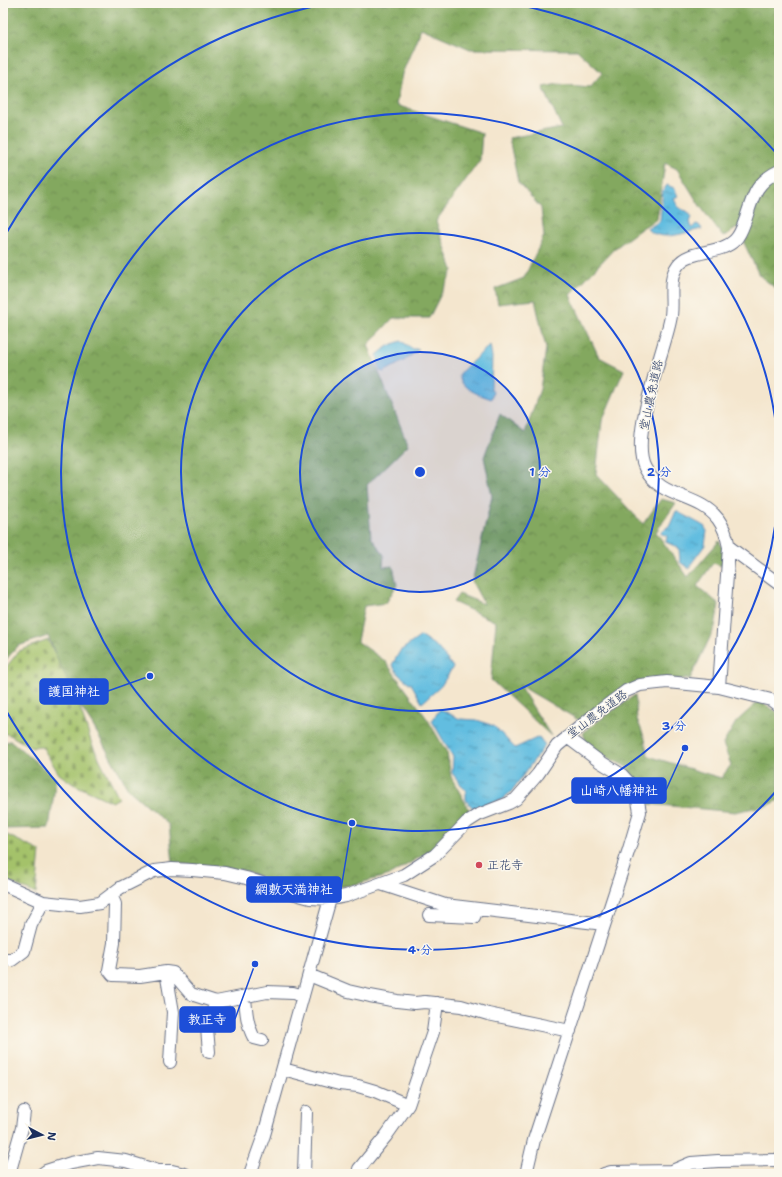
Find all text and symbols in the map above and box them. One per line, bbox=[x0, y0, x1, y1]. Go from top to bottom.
street label: 堂山農免道路 bbox=[636, 358, 666, 432]
text: 1 分 bbox=[529, 464, 551, 480]
text: 2 分 bbox=[647, 464, 671, 480]
centre of rings bbox=[413, 465, 427, 479]
callout: 護国神社 bbox=[40, 679, 108, 704]
text: 護国神社 bbox=[48, 683, 100, 700]
street label: 堂山農免道路 bbox=[563, 686, 631, 742]
text: 3 分 bbox=[662, 718, 686, 734]
callout: 山崎八幡神社 bbox=[572, 778, 666, 803]
text: 山崎八幡神社 bbox=[580, 782, 658, 799]
place label: 正花寺 bbox=[487, 857, 523, 873]
marker: 正花寺 bbox=[474, 860, 484, 870]
callout: 網敷天満神社 bbox=[247, 877, 341, 902]
text: 網敷天満神社 bbox=[255, 881, 333, 898]
text: 4 分 bbox=[408, 942, 432, 958]
callout: 教正寺 bbox=[180, 1007, 235, 1032]
text: 教正寺 bbox=[187, 1011, 227, 1028]
north arrow bbox=[22, 1115, 62, 1155]
text: N bbox=[43, 1131, 59, 1142]

